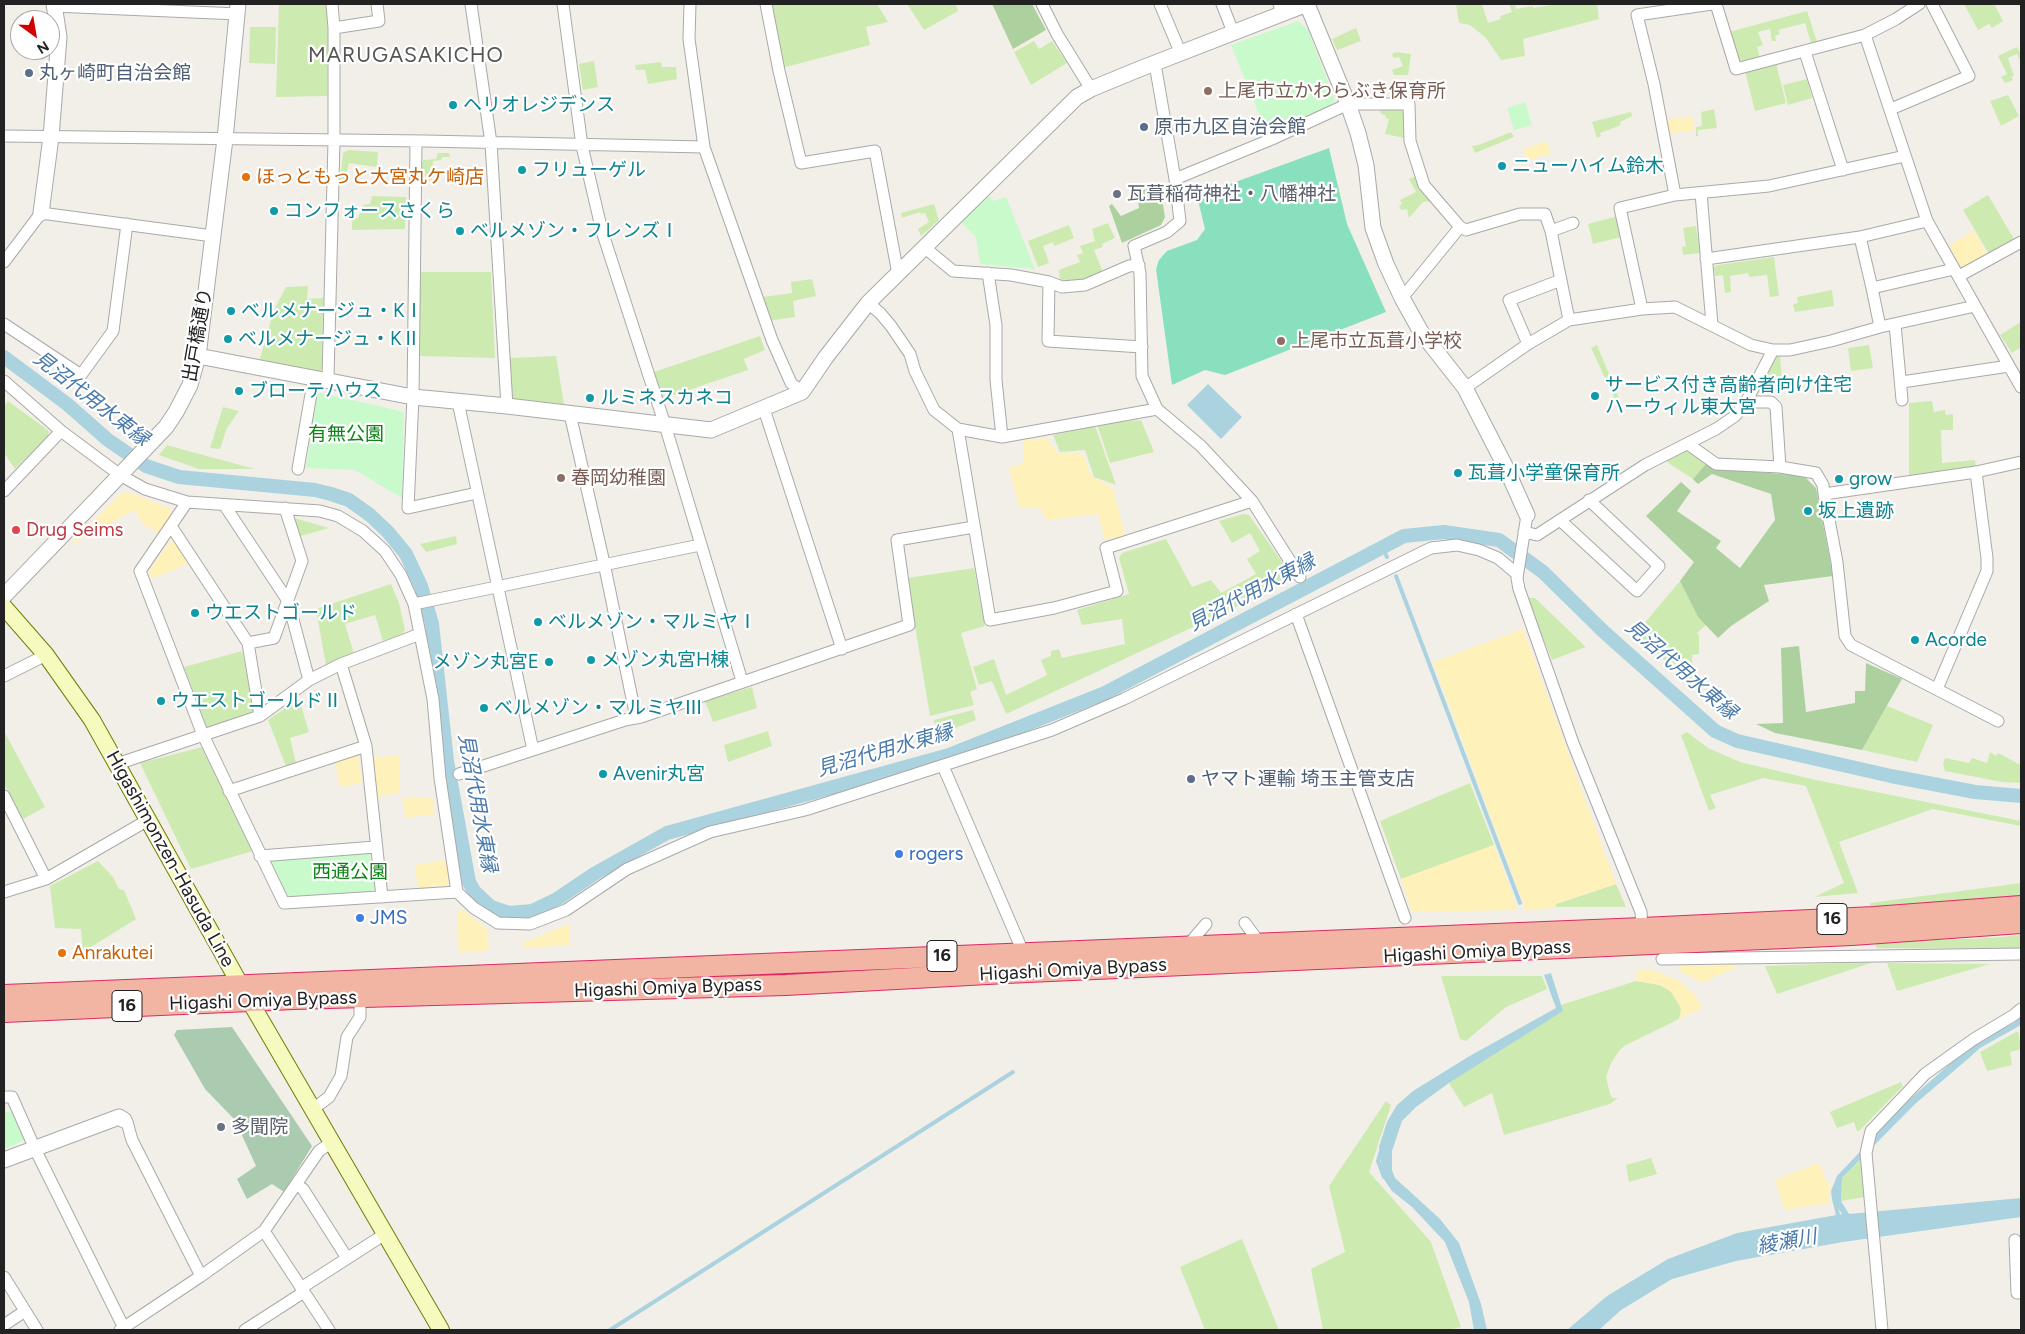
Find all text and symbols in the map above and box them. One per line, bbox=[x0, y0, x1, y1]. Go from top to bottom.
north arrow bbox=[10, 10, 60, 60]
text: N bbox=[34, 37, 52, 57]
district label: MARUGASAKICHO bbox=[306, 43, 506, 69]
place label: 丸ヶ崎町自治会館 bbox=[39, 62, 191, 84]
marker: 丸ヶ崎町自治会館 bbox=[23, 67, 35, 79]
place label: 上尾市立かわらぶき保育所 bbox=[1218, 80, 1446, 102]
marker: 上尾市立かわらぶき保育所 bbox=[1202, 85, 1214, 97]
place label: ヘリオレジデンス bbox=[463, 94, 615, 116]
marker: ヘリオレジデンス bbox=[447, 99, 459, 111]
place label: 原市九区自治会館 bbox=[1154, 116, 1306, 138]
marker: 原市九区自治会館 bbox=[1138, 121, 1150, 133]
place label: ニューハイム鈴木 bbox=[1512, 155, 1664, 177]
place label: フリューゲル bbox=[532, 159, 646, 181]
marker: ニューハイム鈴木 bbox=[1496, 160, 1508, 172]
marker: フリューゲル bbox=[516, 164, 528, 176]
place label: ほっともっと大宮丸ケ崎店 bbox=[256, 166, 484, 188]
marker: ほっともっと大宮丸ケ崎店 bbox=[240, 171, 252, 183]
place label: 瓦葺稲荷神社・八幡神社 bbox=[1127, 183, 1336, 205]
marker: 瓦葺稲荷神社・八幡神社 bbox=[1111, 188, 1123, 200]
place label: コンフォースさくら bbox=[284, 200, 455, 222]
marker: コンフォースさくら bbox=[268, 205, 280, 217]
place label: ベルメゾン・フレンズⅠ bbox=[470, 220, 679, 242]
marker: ベルメゾン・フレンズⅠ bbox=[454, 225, 466, 237]
street label: 出戸橋通り bbox=[179, 286, 217, 384]
place label: ベルメナージュ・KⅠ bbox=[241, 300, 424, 322]
marker: ベルメナージュ・KⅠ bbox=[225, 305, 237, 317]
place label: ベルメナージュ・KⅡ bbox=[238, 328, 421, 350]
place label: 上尾市立瓦葺小学校 bbox=[1291, 330, 1462, 352]
marker: ベルメナージュ・KⅡ bbox=[222, 333, 234, 345]
marker: 上尾市立瓦葺小学校 bbox=[1275, 335, 1287, 347]
water label: 見沼代用水東縁 bbox=[28, 346, 154, 452]
place label: サービス付き高齢者向け住宅 ハーウィル東大宮 bbox=[1605, 374, 1852, 418]
place label: ブローテハウス bbox=[249, 380, 382, 402]
marker: ブローテハウス bbox=[233, 385, 245, 397]
place label: ルミネスカネコ bbox=[600, 387, 733, 409]
marker: サービス付き高齢者向け住宅 ハーウィル東大宮 bbox=[1589, 390, 1601, 402]
marker: ルミネスカネコ bbox=[584, 392, 596, 404]
park label: 有無公園 bbox=[308, 423, 384, 445]
place label: 瓦葺小学童保育所 bbox=[1468, 462, 1620, 484]
place label: 春岡幼稚園 bbox=[571, 467, 666, 489]
marker: 瓦葺小学童保育所 bbox=[1452, 467, 1464, 479]
place label: grow bbox=[1849, 468, 1892, 490]
marker: 春岡幼稚園 bbox=[555, 472, 567, 484]
marker: grow bbox=[1833, 473, 1845, 485]
place label: 坂上遺跡 bbox=[1818, 500, 1894, 522]
marker: 坂上遺跡 bbox=[1802, 505, 1814, 517]
place label: Drug Seims bbox=[26, 519, 123, 541]
marker: Drug Seims bbox=[10, 524, 22, 536]
water label: 見沼代用水東縁 bbox=[1185, 550, 1319, 636]
place label: ウエストゴールド bbox=[205, 602, 357, 624]
marker: ウエストゴールド bbox=[189, 607, 201, 619]
place label: ベルメゾン・マルミヤⅠ bbox=[548, 611, 757, 633]
water label: 見沼代用水東縁 bbox=[1620, 615, 1742, 725]
marker: ベルメゾン・マルミヤⅠ bbox=[532, 616, 544, 628]
place label: Acorde bbox=[1925, 629, 1987, 651]
marker: Acorde bbox=[1909, 634, 1921, 646]
place label: メゾン丸宮H棟 bbox=[601, 649, 729, 671]
place label: メゾン丸宮E bbox=[433, 651, 539, 673]
marker: メゾン丸宮H棟 bbox=[585, 654, 597, 666]
marker: メゾン丸宮E bbox=[543, 656, 555, 668]
place label: ウエストゴールドⅡ bbox=[171, 690, 342, 712]
marker: ウエストゴールドⅡ bbox=[155, 695, 167, 707]
place label: ベルメゾン・マルミヤⅢ bbox=[494, 697, 703, 719]
marker: ベルメゾン・マルミヤⅢ bbox=[478, 702, 490, 714]
water label: 見沼代用水東縁 bbox=[814, 720, 956, 782]
water label: 見沼代用水東縁 bbox=[453, 732, 501, 874]
street label: Higashimonzen-Hasuda Line bbox=[101, 747, 239, 971]
place label: Avenir丸宮 bbox=[613, 763, 705, 785]
marker: Avenir丸宮 bbox=[597, 768, 609, 780]
place label: ヤマト運輸 埼玉主管支店 bbox=[1201, 768, 1415, 790]
marker: ヤマト運輸 埼玉主管支店 bbox=[1185, 773, 1197, 785]
place label: rogers bbox=[909, 843, 963, 865]
marker: rogers bbox=[893, 848, 905, 860]
park label: 西通公園 bbox=[312, 861, 388, 883]
road number: 16 bbox=[1817, 904, 1847, 934]
place label: JMS bbox=[370, 907, 408, 929]
marker: JMS bbox=[354, 912, 366, 924]
street label: Higashi Omiya Bypass bbox=[1383, 936, 1571, 968]
road number: 16 bbox=[927, 940, 957, 971]
place label: Anrakutei bbox=[72, 942, 153, 964]
marker: Anrakutei bbox=[56, 947, 68, 959]
street label: Higashi Omiya Bypass bbox=[979, 954, 1167, 986]
street label: Higashi Omiya Bypass bbox=[574, 973, 762, 1003]
street label: Higashi Omiya Bypass bbox=[169, 986, 357, 1016]
road number: 16 bbox=[112, 990, 142, 1021]
place label: 多聞院 bbox=[231, 1116, 288, 1138]
marker: 多聞院 bbox=[215, 1121, 227, 1133]
water label: 綾瀬川 bbox=[1755, 1225, 1819, 1259]

